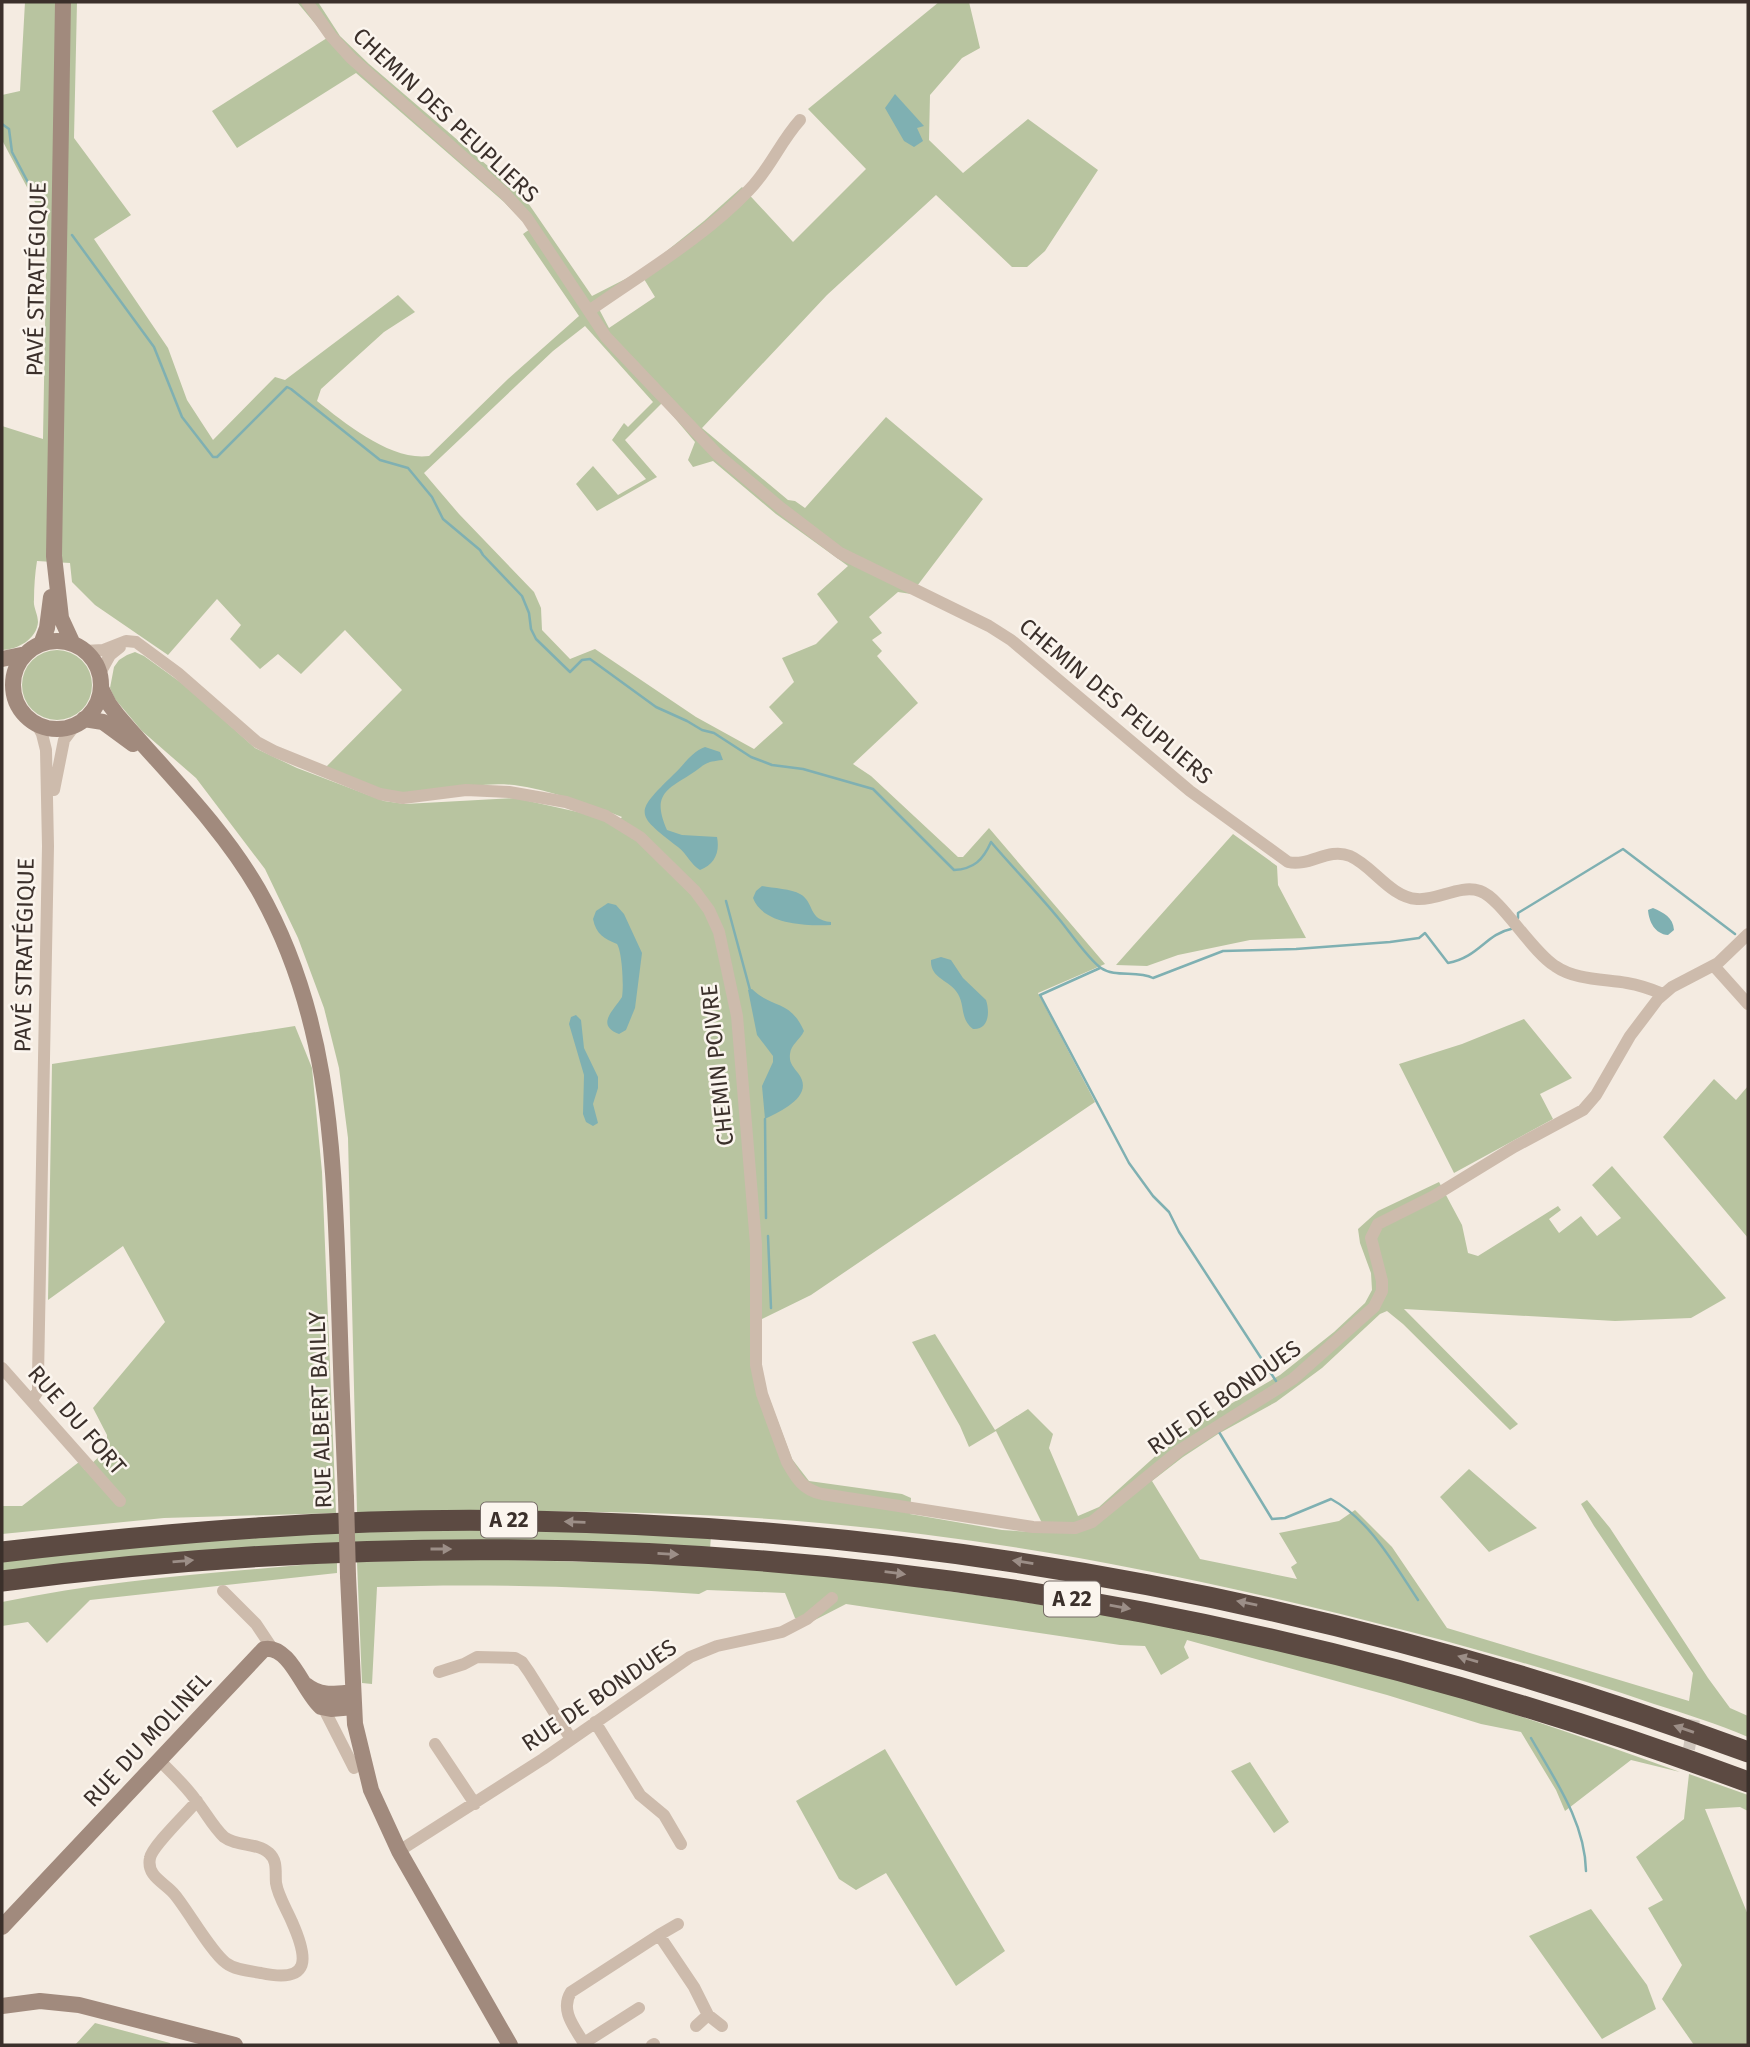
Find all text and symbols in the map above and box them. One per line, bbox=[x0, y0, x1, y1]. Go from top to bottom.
street label: CHEMIN DES PEUPLIERS bbox=[347, 22, 545, 208]
street label: PAVÉ STRATÉGIQUE bbox=[19, 181, 52, 377]
street label: CHEMIN DES PEUPLIERS bbox=[1014, 612, 1218, 790]
street label: PAVÉ STRATÉGIQUE bbox=[7, 857, 40, 1053]
street label: CHEMIN POIVRE bbox=[695, 983, 739, 1147]
street label: RUE ALBERT BAILLY bbox=[303, 1311, 337, 1509]
street label: RUE DE BONDUES bbox=[1142, 1334, 1306, 1460]
street label: RUE DU FORT bbox=[22, 1360, 132, 1480]
road number: A 22 bbox=[481, 1502, 537, 1538]
one-way arrow bbox=[563, 1516, 585, 1527]
one-way arrow bbox=[430, 1543, 452, 1555]
one-way arrow bbox=[657, 1548, 679, 1559]
one-way arrow bbox=[172, 1555, 194, 1566]
one-way arrow bbox=[1012, 1556, 1034, 1567]
one-way arrow bbox=[884, 1568, 906, 1579]
road number: A 22 bbox=[1044, 1582, 1100, 1616]
one-way arrow bbox=[1236, 1598, 1258, 1609]
one-way arrow bbox=[1109, 1601, 1131, 1612]
street label: RUE DE BONDUES bbox=[516, 1633, 682, 1757]
one-way arrow bbox=[1456, 1653, 1478, 1664]
street label: RUE DU MOLINEL bbox=[77, 1666, 217, 1812]
one-way arrow bbox=[1674, 1723, 1695, 1734]

